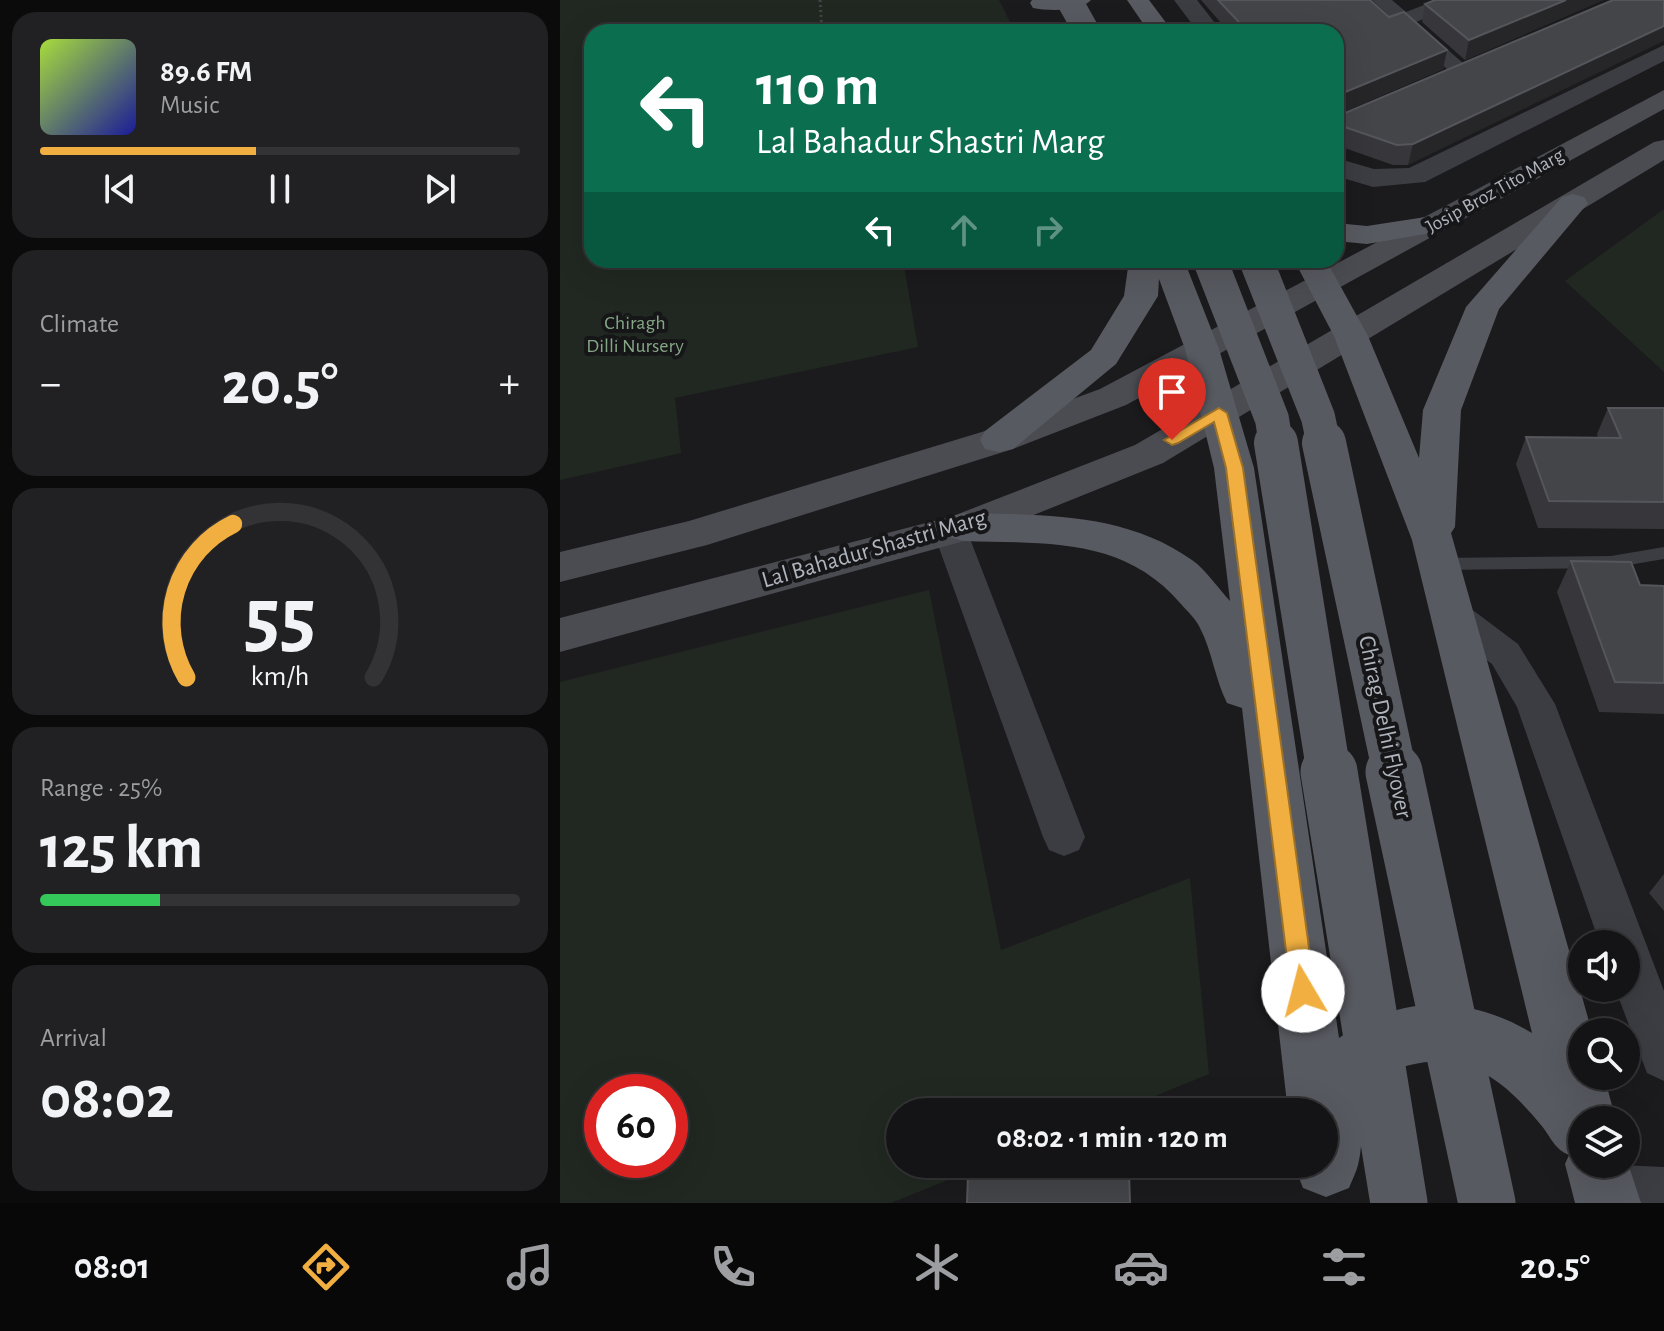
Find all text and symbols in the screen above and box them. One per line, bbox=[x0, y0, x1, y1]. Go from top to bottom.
icon: left bbox=[624, 56, 728, 160]
text: 89.6 FM bbox=[160, 57, 252, 87]
text: 110 m bbox=[756, 59, 879, 115]
text: Music bbox=[160, 92, 219, 118]
text: Lal Bahadur Shastri Marg bbox=[756, 124, 1104, 160]
street label: Josip Broz Tito Marg bbox=[1423, 145, 1567, 237]
icon: previous bbox=[98, 167, 142, 211]
icon: pause bbox=[258, 167, 302, 211]
icon: next bbox=[418, 167, 462, 211]
icon: left bbox=[858, 208, 902, 252]
icon: ahead bbox=[942, 208, 986, 252]
icon: right bbox=[1026, 208, 1070, 252]
text: Climate bbox=[40, 311, 119, 337]
park label: Chiragh Dilli Nursery bbox=[586, 313, 684, 356]
text: 20.5° bbox=[222, 355, 338, 415]
pin bbox=[1138, 358, 1206, 440]
text: − bbox=[40, 362, 61, 406]
text: + bbox=[499, 362, 520, 406]
icon: arrive bbox=[1150, 370, 1194, 414]
street label: Lal Bahadur Shastri Marg bbox=[759, 505, 989, 593]
text: 55 bbox=[244, 576, 316, 660]
street label: Chirag Delhi Flyover bbox=[1354, 634, 1416, 821]
text: km/h bbox=[251, 662, 309, 691]
text: Range · 25% bbox=[40, 775, 162, 801]
text: 125 km bbox=[40, 819, 203, 879]
map controls bbox=[1568, 930, 1640, 1178]
button: sound bbox=[1568, 930, 1640, 1002]
position arrow bbox=[1261, 949, 1345, 1033]
button: search bbox=[1568, 1018, 1640, 1090]
text: Arrival bbox=[40, 1025, 107, 1051]
text: 08:02 bbox=[40, 1069, 174, 1129]
speed limit sign: 60 bbox=[584, 1074, 688, 1178]
button: layers bbox=[1568, 1106, 1640, 1178]
text: 08:02 · 1 min · 120 m bbox=[996, 1123, 1228, 1153]
icon: directions bbox=[298, 1239, 354, 1295]
icon: music bbox=[502, 1239, 558, 1295]
icon: phone bbox=[705, 1239, 761, 1295]
icon: climate bbox=[909, 1239, 965, 1295]
icon: car bbox=[1113, 1239, 1169, 1295]
icon: filters bbox=[1316, 1239, 1372, 1295]
text: 08:01 bbox=[74, 1249, 150, 1285]
text: 20.5° bbox=[1520, 1249, 1590, 1285]

